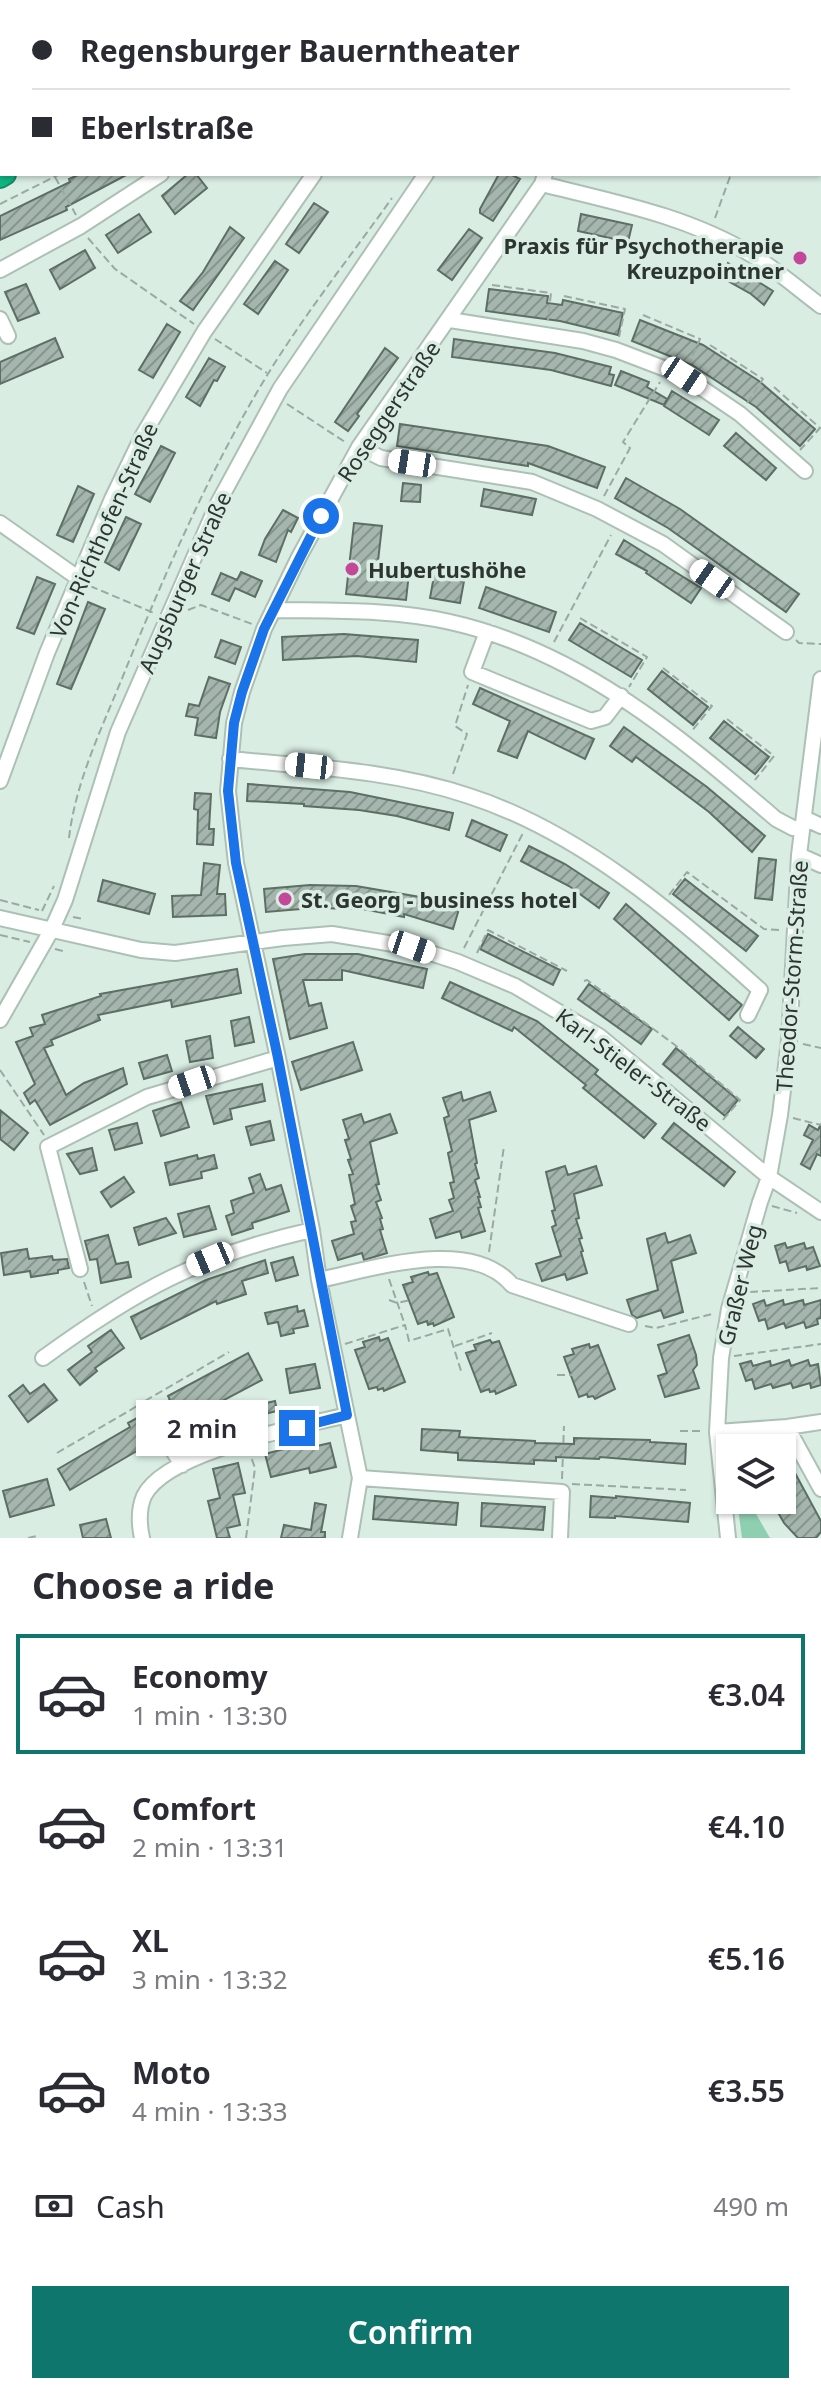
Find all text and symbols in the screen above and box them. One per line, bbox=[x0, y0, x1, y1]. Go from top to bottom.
text: Regensburger Bauerntheater bbox=[80, 30, 520, 71]
text: Eberlstraße bbox=[80, 107, 254, 148]
place label: Praxis für Psychotherapie Kreuzpointner bbox=[503, 230, 784, 285]
marker: Praxis für Psychotherapie Kreuzpointner bbox=[791, 249, 809, 267]
street label: Roseggerstraße bbox=[330, 335, 446, 487]
car bbox=[657, 353, 711, 399]
street label: Von-Richthofen-Straße bbox=[42, 417, 164, 643]
car bbox=[386, 447, 438, 479]
street label: Augsburger Straße bbox=[130, 486, 238, 678]
route start bbox=[303, 498, 339, 534]
place label: Hubertushöhe bbox=[368, 554, 526, 584]
car bbox=[685, 555, 739, 603]
marker: Hubertushöhe bbox=[343, 560, 361, 578]
car bbox=[284, 752, 334, 780]
street label: Theodor-Storm-Straße bbox=[768, 859, 814, 1093]
place label: St. Georg - business hotel bbox=[301, 884, 578, 914]
marker: St. Georg - business hotel bbox=[276, 890, 294, 908]
car bbox=[385, 928, 439, 966]
street label: Karl-Stieler-Straße bbox=[550, 1001, 718, 1137]
car bbox=[165, 1063, 219, 1101]
street label: Graßer Weg bbox=[709, 1221, 769, 1349]
car bbox=[183, 1239, 237, 1279]
callout: 2 min bbox=[137, 1400, 269, 1456]
text: 2 min bbox=[167, 1410, 237, 1446]
route end bbox=[279, 1410, 315, 1446]
map controls bbox=[716, 1434, 796, 1514]
button: layers bbox=[716, 1434, 796, 1514]
text: Choose a ride bbox=[32, 1561, 274, 1610]
text: Economy bbox=[132, 1656, 268, 1697]
icon: car bbox=[36, 1658, 108, 1730]
text: €3.04 bbox=[708, 1674, 785, 1715]
text: 1 min · 13:30 bbox=[132, 1697, 288, 1733]
text: Comfort bbox=[132, 1788, 256, 1829]
icon: car bbox=[36, 1790, 108, 1862]
text: €4.10 bbox=[708, 1806, 785, 1847]
text: 2 min · 13:31 bbox=[132, 1829, 288, 1865]
text: XL bbox=[132, 1920, 169, 1961]
icon: car bbox=[36, 1922, 108, 1994]
text: €5.16 bbox=[708, 1938, 785, 1979]
text: 3 min · 13:32 bbox=[132, 1961, 288, 1997]
text: Moto bbox=[132, 2052, 211, 2093]
icon: car bbox=[36, 2054, 108, 2126]
text: €3.55 bbox=[708, 2070, 785, 2111]
text: 4 min · 13:33 bbox=[132, 2093, 288, 2129]
icon: cash bbox=[32, 2184, 76, 2228]
text: Cash bbox=[96, 2186, 165, 2227]
text: 490 m bbox=[713, 2188, 789, 2224]
button: Confirm bbox=[32, 2286, 789, 2378]

